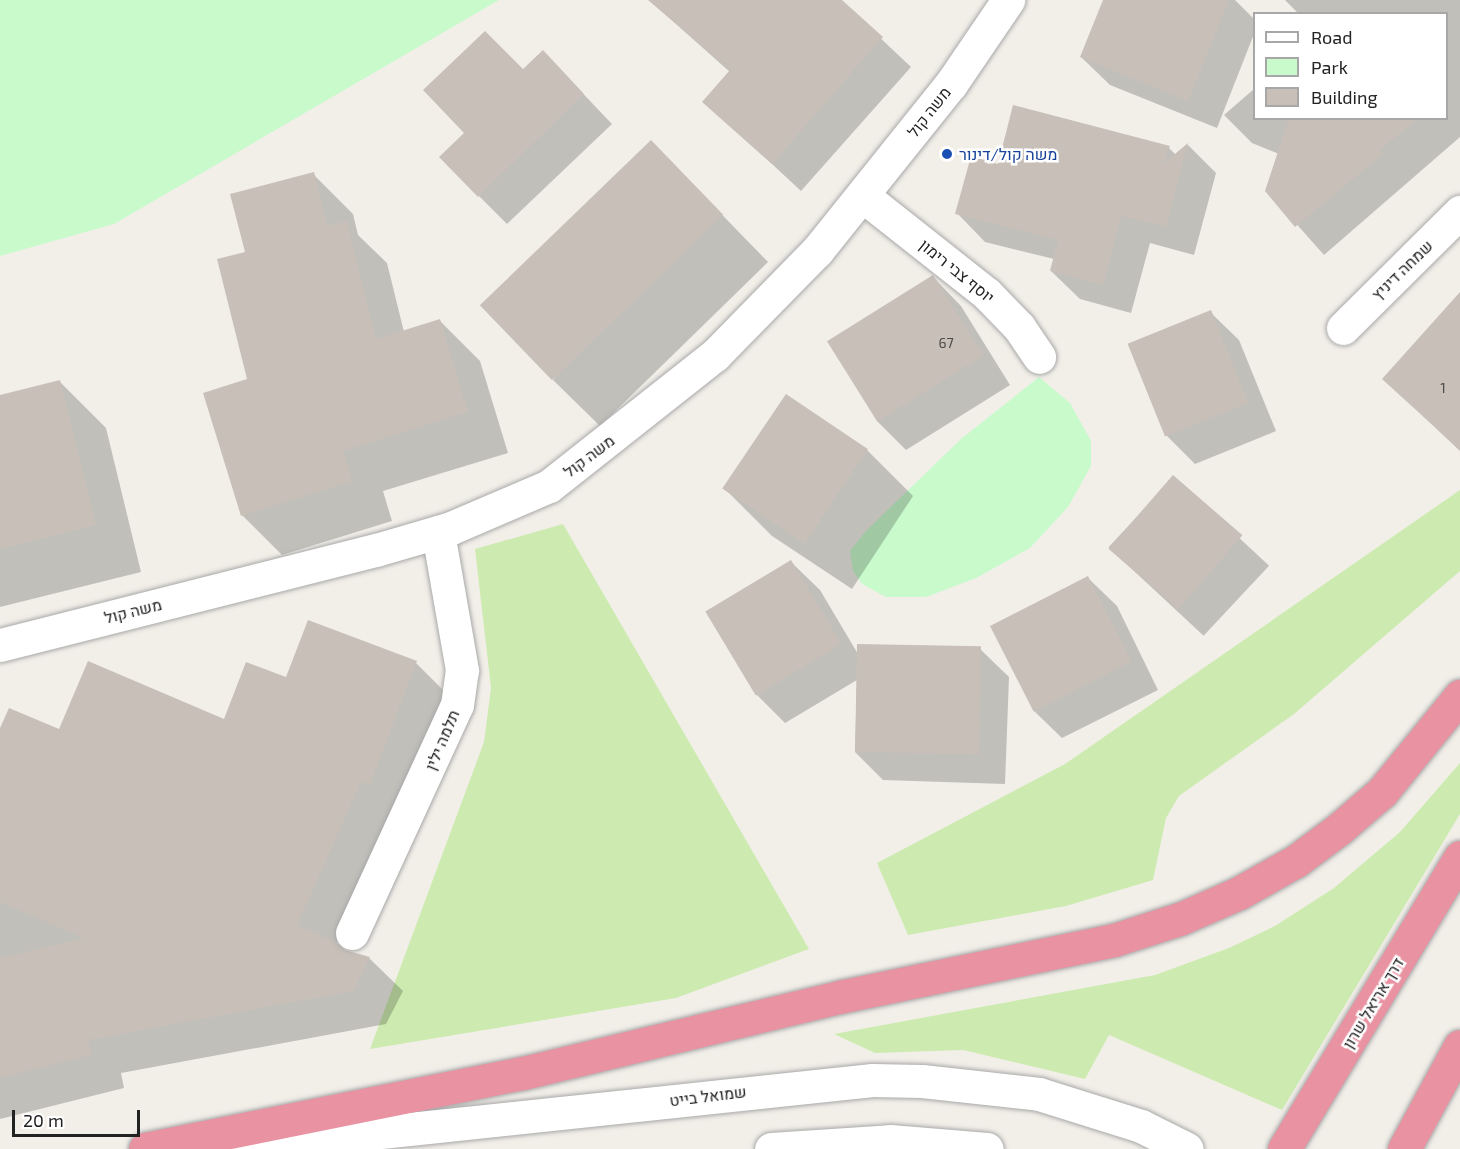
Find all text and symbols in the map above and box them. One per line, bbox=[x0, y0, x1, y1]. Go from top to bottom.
legend bbox=[1253, 12, 1448, 120]
text: Road bbox=[1311, 26, 1352, 48]
text: Park bbox=[1311, 56, 1348, 78]
street label: משה קול bbox=[903, 83, 955, 141]
text: Building bbox=[1311, 86, 1378, 108]
place label: משה קול/דינור bbox=[959, 144, 1058, 164]
marker: משה קול/דינור bbox=[940, 147, 954, 161]
street label: יוסף צבי רימון bbox=[916, 235, 998, 307]
street label: שמחה דיניץ bbox=[1367, 236, 1437, 304]
house number: 67 bbox=[938, 335, 954, 351]
house number: 1 bbox=[1440, 380, 1446, 396]
street label: משה קול bbox=[560, 431, 618, 481]
street label: משה קול bbox=[102, 595, 164, 627]
street label: תלמה ילין bbox=[421, 707, 463, 773]
street label: דרך אריאל שרון bbox=[1338, 954, 1408, 1052]
street label: שמואל בייט bbox=[668, 1082, 748, 1110]
scale bar bbox=[15, 1098, 142, 1136]
text: 20 m bbox=[23, 1109, 64, 1131]

